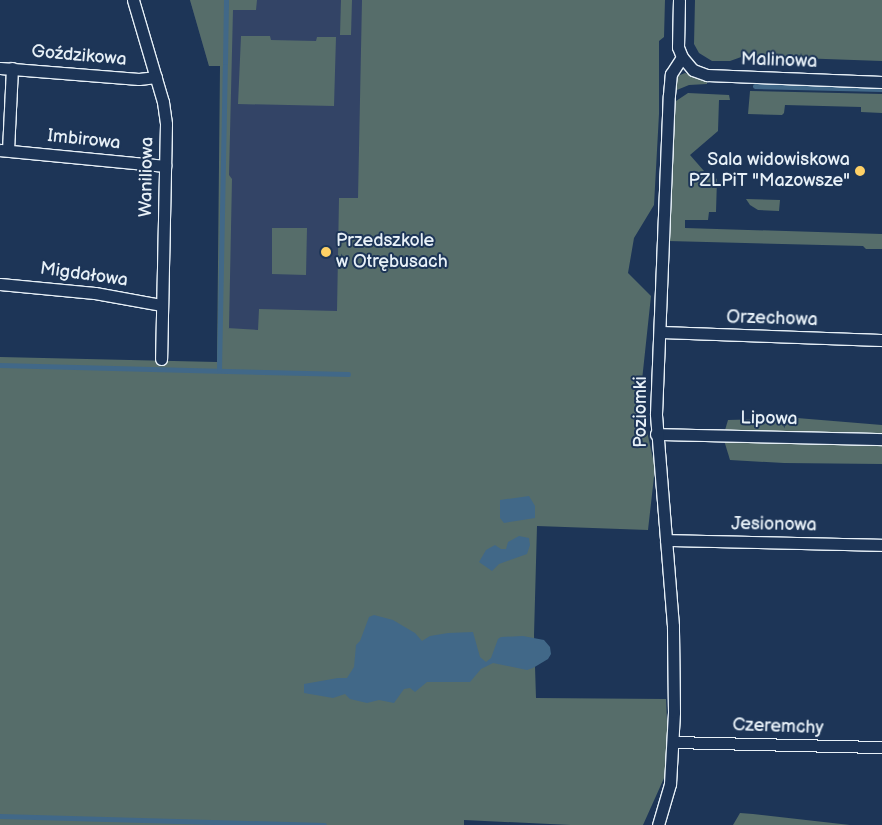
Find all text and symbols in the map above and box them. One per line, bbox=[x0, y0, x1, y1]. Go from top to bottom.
street label: Goździkowa bbox=[31, 41, 127, 71]
street label: Malinowa bbox=[740, 49, 818, 73]
street label: Imbirowa bbox=[46, 125, 122, 155]
street label: Waniliowa bbox=[135, 137, 159, 217]
place label: Sala widowiskowa PZLPiT "Mazowsze" bbox=[688, 150, 850, 192]
marker: Sala widowiskowa PZLPiT "Mazowsze" bbox=[854, 165, 866, 177]
place label: Przedszkole w Otrębusach bbox=[336, 231, 448, 274]
marker: Przedszkole w Otrębusach bbox=[320, 246, 332, 258]
street label: Migdałowa bbox=[39, 258, 129, 292]
street label: Orzechowa bbox=[726, 307, 818, 331]
street label: Poziomki bbox=[630, 376, 652, 448]
street label: Lipowa bbox=[740, 408, 798, 430]
street label: Jesionowa bbox=[731, 513, 817, 537]
street label: Czeremchy bbox=[732, 715, 824, 739]

